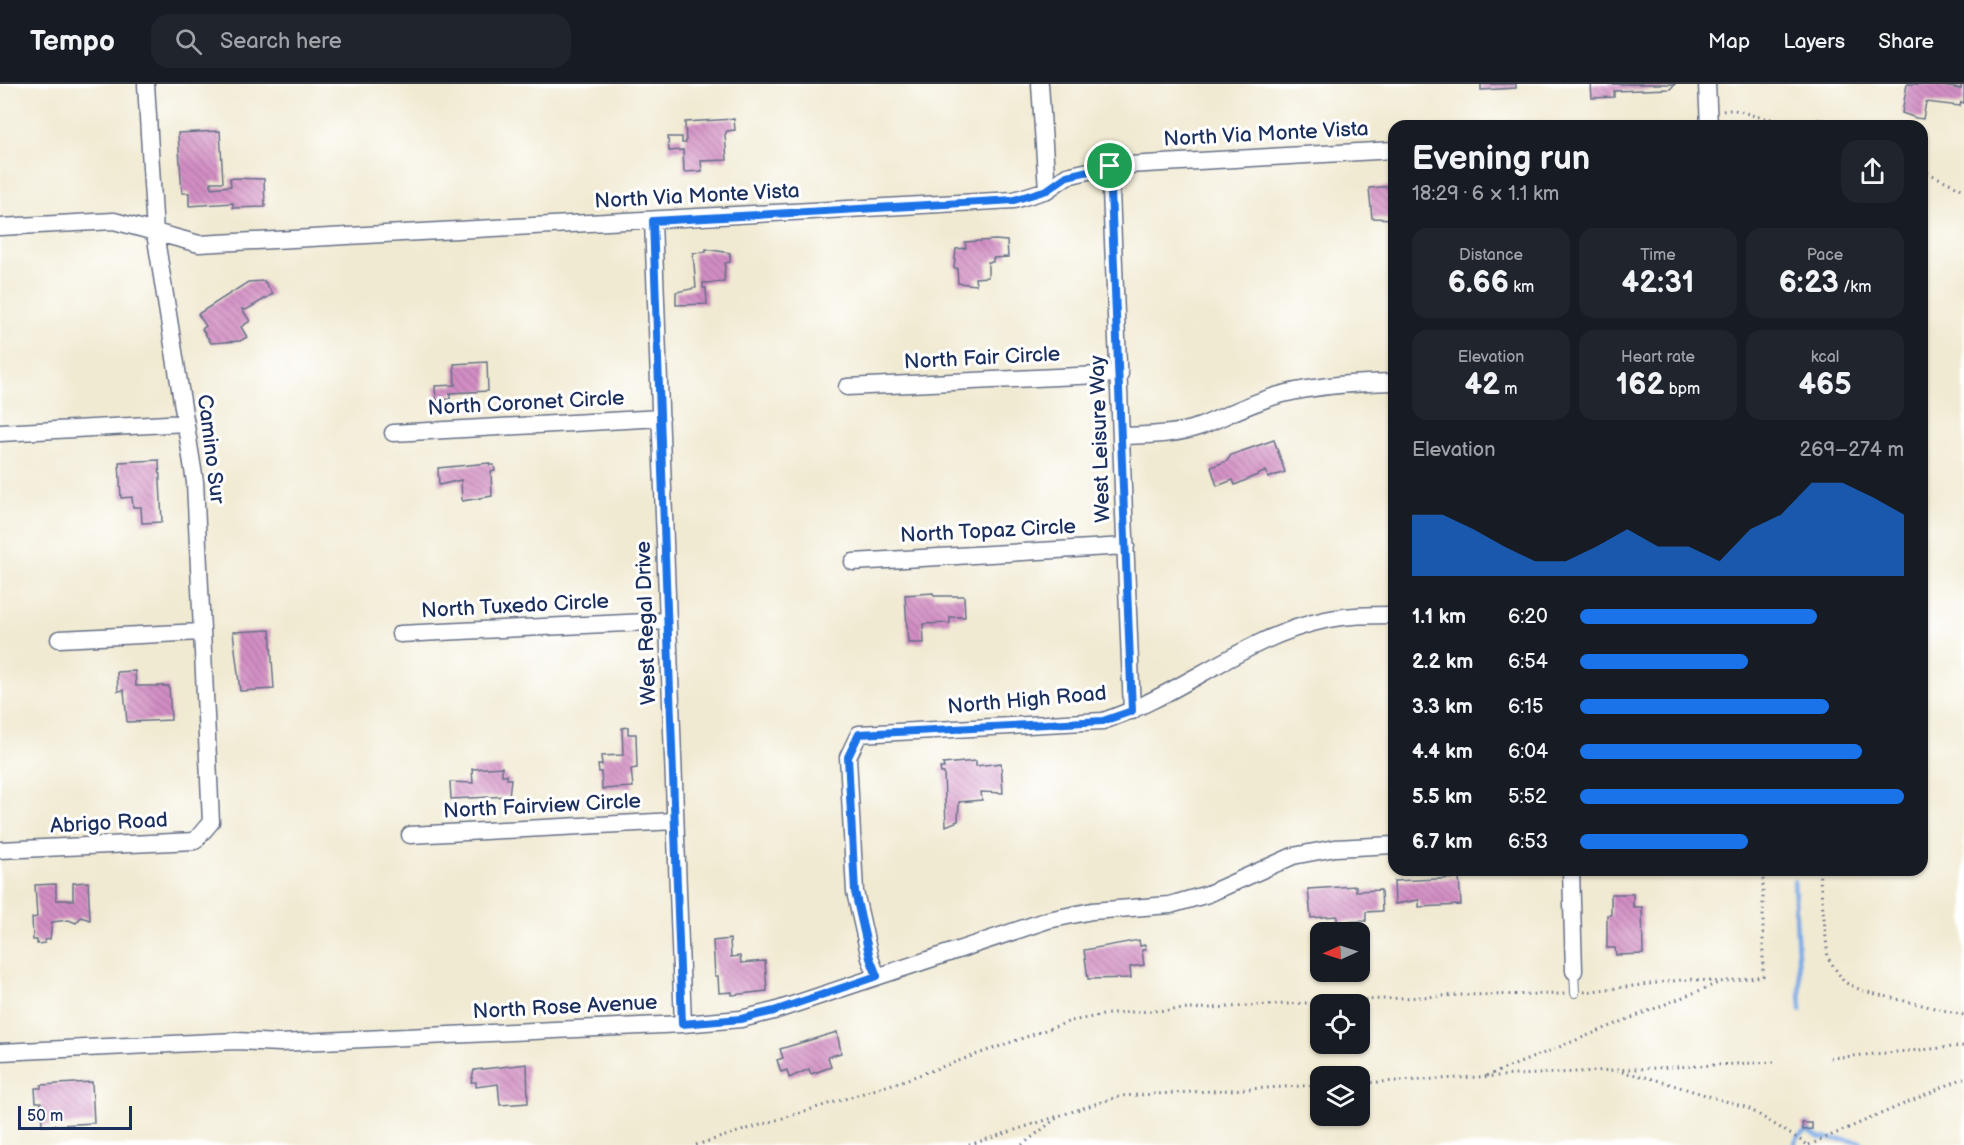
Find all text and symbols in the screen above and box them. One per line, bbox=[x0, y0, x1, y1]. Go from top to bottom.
search box bbox=[151, 14, 571, 68]
text: Tempo bbox=[30, 25, 115, 58]
icon: search bbox=[172, 25, 205, 58]
text: Search here bbox=[220, 28, 342, 55]
text: Map bbox=[1708, 29, 1750, 54]
text: Layers bbox=[1783, 29, 1845, 54]
text: Share bbox=[1878, 29, 1934, 54]
street label: North Via Monte Vista bbox=[1163, 116, 1369, 152]
text: Evening run bbox=[1412, 139, 1590, 179]
pin bbox=[1084, 140, 1135, 191]
button: share bbox=[1841, 140, 1904, 203]
icon: arrive bbox=[1093, 149, 1126, 182]
street label: North Via Monte Vista bbox=[594, 178, 800, 214]
text: 18:29 · 6 × 1.1 km bbox=[1412, 182, 1559, 206]
text: Distance bbox=[1459, 246, 1523, 265]
text: Time bbox=[1640, 246, 1676, 265]
text: Pace bbox=[1807, 246, 1843, 265]
text: 6.66 bbox=[1448, 265, 1509, 301]
text: 42:31 bbox=[1622, 265, 1695, 301]
text: 6:23 bbox=[1779, 265, 1839, 301]
text: km bbox=[1509, 278, 1534, 297]
text: /km bbox=[1839, 278, 1871, 297]
street label: North Fair Circle bbox=[903, 341, 1061, 375]
text: Elevation bbox=[1458, 348, 1524, 367]
text: Heart rate bbox=[1621, 348, 1695, 367]
text: kcal bbox=[1811, 348, 1839, 367]
street label: West Leisure Way bbox=[1085, 354, 1115, 523]
text: 42 bbox=[1464, 367, 1500, 403]
text: 162 bbox=[1616, 367, 1664, 403]
text: 465 bbox=[1798, 367, 1852, 403]
text: m bbox=[1500, 380, 1518, 399]
text: bpm bbox=[1664, 380, 1700, 399]
street label: North Coronet Circle bbox=[427, 385, 625, 421]
street label: Camino Sur bbox=[192, 393, 230, 506]
text: Elevation bbox=[1412, 438, 1495, 462]
text: 269–274 m bbox=[1799, 438, 1904, 462]
street label: North Topaz Circle bbox=[900, 514, 1076, 548]
street label: West Regal Drive bbox=[631, 541, 661, 705]
street label: North Tuxedo Circle bbox=[421, 589, 609, 623]
text: 1.1 km bbox=[1412, 605, 1466, 629]
text: 6:20 bbox=[1508, 605, 1548, 629]
text: 2.2 km bbox=[1412, 650, 1473, 674]
text: 6:54 bbox=[1508, 650, 1548, 674]
street label: North High Road bbox=[946, 681, 1108, 719]
text: 3.3 km bbox=[1412, 695, 1473, 719]
text: 6:15 bbox=[1508, 695, 1543, 719]
text: 4.4 km bbox=[1412, 740, 1473, 764]
text: 6:04 bbox=[1508, 740, 1548, 764]
text: 5.5 km bbox=[1412, 785, 1472, 809]
text: 5:52 bbox=[1508, 785, 1547, 809]
street label: North Fairview Circle bbox=[443, 788, 641, 824]
street label: Abrigo Road bbox=[50, 807, 168, 839]
text: 6.7 km bbox=[1412, 830, 1473, 854]
text: 6:53 bbox=[1508, 830, 1548, 854]
north arrow bbox=[1310, 922, 1370, 982]
map controls bbox=[1310, 922, 1370, 1126]
street label: North Rose Avenue bbox=[472, 990, 658, 1024]
button: locate bbox=[1310, 994, 1370, 1054]
button: layers bbox=[1310, 1066, 1370, 1126]
scale bar bbox=[18, 1103, 132, 1130]
text: 50 m bbox=[27, 1107, 63, 1126]

